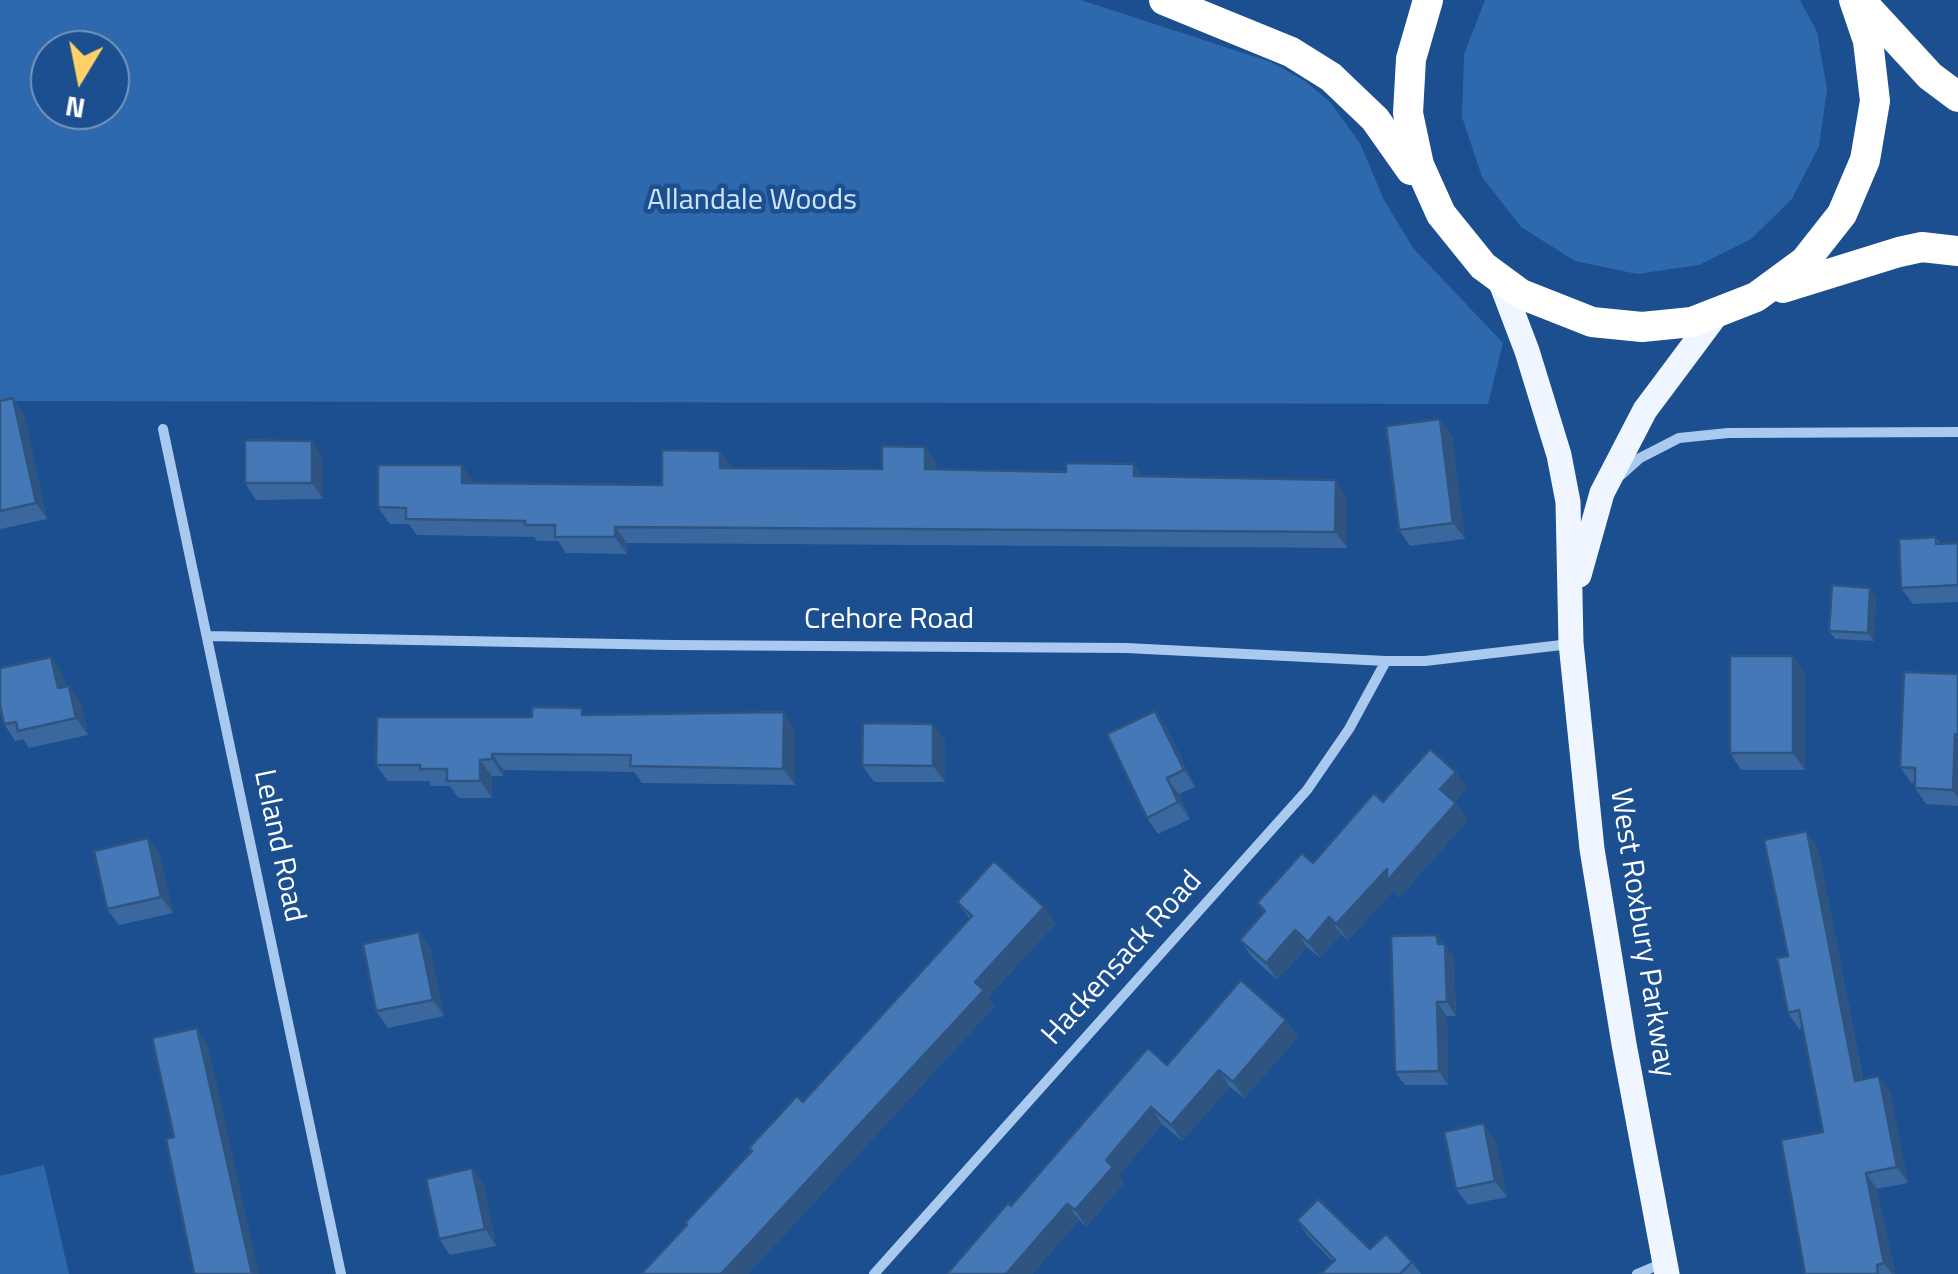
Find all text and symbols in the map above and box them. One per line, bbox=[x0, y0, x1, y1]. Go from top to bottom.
north arrow bbox=[30, 30, 130, 130]
text: N bbox=[62, 85, 88, 131]
park label: Allandale Woods bbox=[647, 184, 857, 220]
street label: Crehore Road bbox=[804, 603, 974, 639]
street label: Leland Road bbox=[244, 767, 312, 925]
street label: West Roxbury Parkway bbox=[1600, 786, 1682, 1080]
street label: Hackensack Road bbox=[1035, 865, 1211, 1053]

